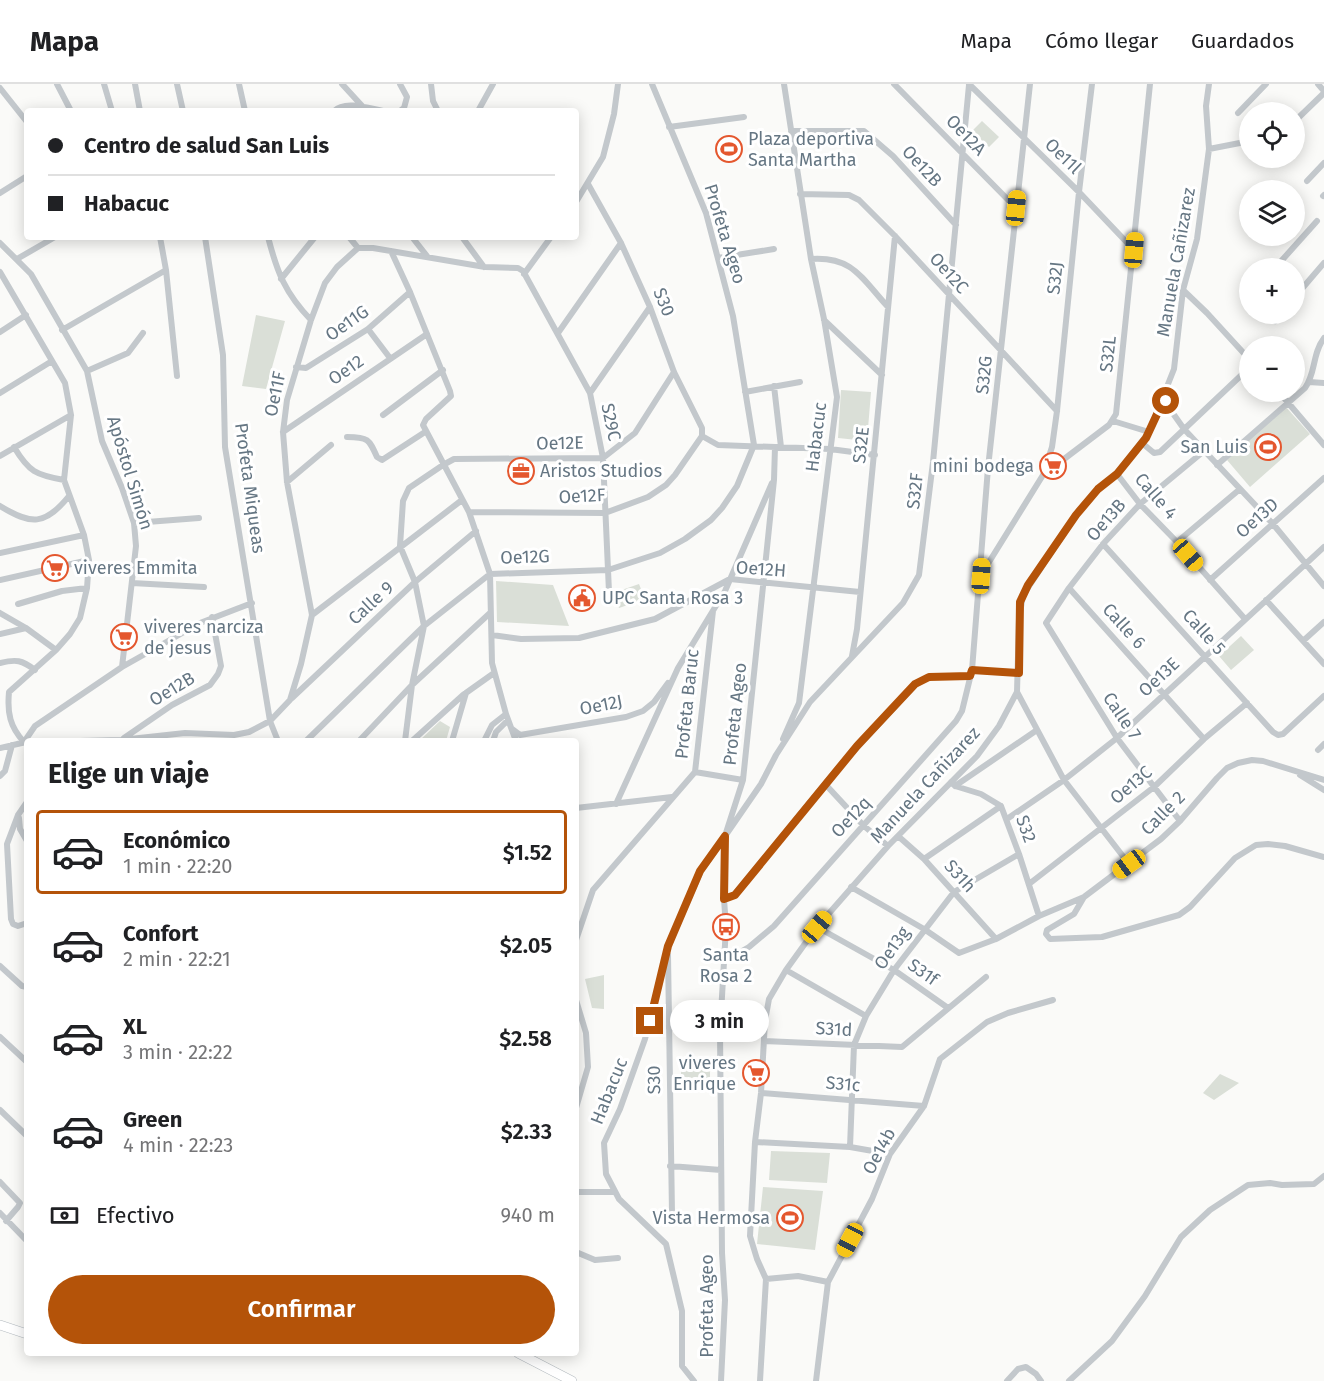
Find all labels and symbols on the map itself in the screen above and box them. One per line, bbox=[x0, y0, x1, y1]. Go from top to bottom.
street label: Oe12A bbox=[941, 110, 991, 161]
place label: Plaza deportiva Santa Martha bbox=[748, 128, 874, 171]
sports icon: Plaza deportiva Santa Martha bbox=[714, 134, 744, 164]
street label: Oe11l bbox=[1040, 134, 1086, 178]
street label: Oe12B bbox=[897, 141, 947, 191]
street label: Profeta Ageo bbox=[699, 181, 751, 287]
street label: Manuela Cañizarez bbox=[1152, 186, 1200, 338]
car bbox=[1005, 189, 1027, 227]
car bbox=[1123, 231, 1145, 269]
street label: Oe12C bbox=[925, 248, 973, 298]
street label: S32J bbox=[1042, 261, 1068, 295]
street label: S30 bbox=[648, 285, 680, 319]
street label: Oe11G bbox=[321, 300, 373, 346]
street label: S32L bbox=[1095, 335, 1121, 373]
street label: Oe12 bbox=[324, 350, 368, 390]
street label: S32G bbox=[971, 355, 997, 395]
street label: Oe11F bbox=[260, 369, 291, 419]
route start bbox=[1152, 387, 1179, 414]
street label: S29C bbox=[596, 401, 626, 443]
street label: Habacuc bbox=[801, 401, 831, 473]
street label: Apóstol Simón bbox=[102, 413, 158, 533]
street label: Profeta Miqueas bbox=[230, 421, 270, 555]
street label: S32E bbox=[848, 425, 874, 465]
street label: Oe12E bbox=[536, 432, 584, 454]
sports icon: San Luis bbox=[1253, 432, 1283, 462]
place label: San Luis bbox=[1180, 436, 1248, 458]
supermarket icon: mini bodega bbox=[1038, 451, 1068, 481]
place label: mini bodega bbox=[933, 455, 1034, 477]
office icon: Aristos Studios bbox=[506, 456, 536, 486]
place label: Aristos Studios bbox=[540, 460, 662, 482]
street label: Calle 4 bbox=[1130, 468, 1182, 524]
street label: S32F bbox=[902, 472, 928, 510]
street label: Oe12F bbox=[558, 484, 606, 508]
street label: Oe13D bbox=[1231, 493, 1283, 543]
street label: Oe13B bbox=[1082, 494, 1130, 546]
car bbox=[1169, 536, 1207, 574]
street label: Oe12G bbox=[500, 545, 550, 569]
supermarket icon: viveres Emmita bbox=[40, 553, 70, 583]
street label: Oe12H bbox=[735, 556, 787, 582]
place label: viveres Emmita bbox=[74, 557, 197, 579]
car bbox=[971, 557, 991, 595]
street label: Calle 9 bbox=[344, 577, 398, 629]
public building icon: UPC Santa Rosa 3 bbox=[567, 583, 597, 613]
place label: UPC Santa Rosa 3 bbox=[602, 587, 743, 609]
street label: Calle 6 bbox=[1098, 599, 1150, 653]
street label: Calle 5 bbox=[1178, 605, 1230, 659]
place label: viveres narciza de jesus bbox=[144, 616, 264, 659]
supermarket icon: viveres narciza de jesus bbox=[109, 622, 139, 652]
street label: Profeta Baruc bbox=[670, 648, 704, 760]
street label: Oe13E bbox=[1134, 653, 1184, 701]
street label: Profeta Ageo bbox=[719, 661, 751, 767]
street label: Oe12B bbox=[145, 667, 199, 711]
street label: Calle 7 bbox=[1098, 688, 1146, 744]
street label: Oe12J bbox=[578, 690, 624, 720]
street label: Manuela Cañizarez bbox=[865, 722, 985, 848]
street label: Oe13C bbox=[1105, 761, 1157, 809]
street label: Calle 2 bbox=[1136, 786, 1190, 840]
street label: Oe12q bbox=[826, 792, 876, 842]
street label: S32 bbox=[1011, 812, 1041, 846]
car bbox=[1109, 846, 1149, 882]
street label: S31h bbox=[940, 855, 980, 897]
car bbox=[799, 907, 835, 947]
bus stop icon: Santa Rosa 2 bbox=[711, 912, 741, 942]
street label: Oe13g bbox=[869, 922, 915, 974]
place label: Santa Rosa 2 bbox=[700, 944, 752, 987]
street label: S31f bbox=[904, 954, 944, 991]
callout: 3 min bbox=[671, 1000, 770, 1042]
route end bbox=[636, 1007, 663, 1034]
street label: S31d bbox=[815, 1017, 853, 1041]
place label: viveres Enrique bbox=[673, 1052, 736, 1095]
street label: Habacuc bbox=[586, 1054, 632, 1127]
supermarket icon: viveres Enrique bbox=[741, 1058, 771, 1088]
street label: S30 bbox=[643, 1065, 665, 1095]
street label: S31c bbox=[825, 1072, 862, 1097]
street label: Oe14b bbox=[858, 1124, 900, 1178]
sports icon: Vista Hermosa bbox=[775, 1203, 805, 1233]
place label: Vista Hermosa bbox=[653, 1207, 770, 1229]
car bbox=[834, 1220, 866, 1260]
street label: Profeta Ageo bbox=[696, 1254, 718, 1358]

